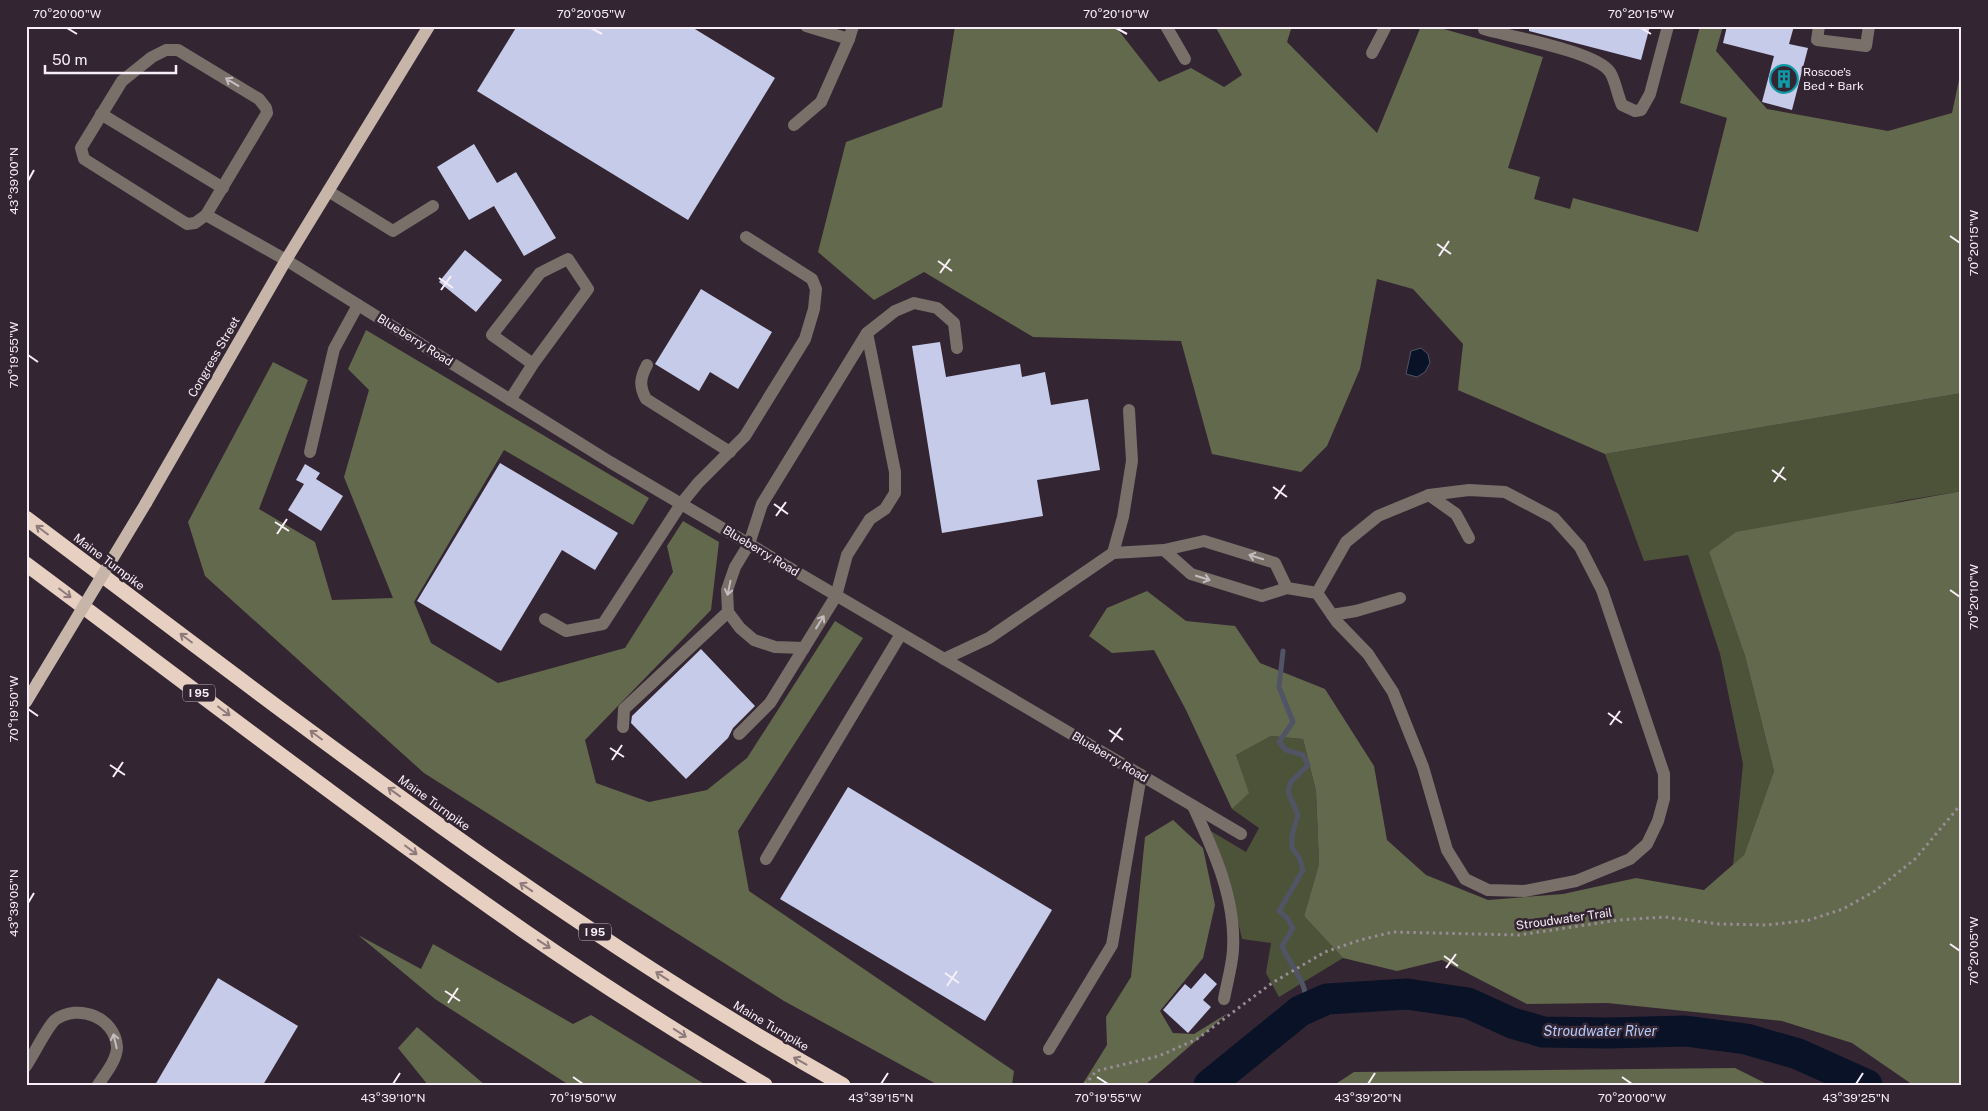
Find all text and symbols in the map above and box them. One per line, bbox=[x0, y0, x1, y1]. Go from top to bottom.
text: 70°20'00"W bbox=[33, 7, 102, 21]
text: 70°20'05"W bbox=[557, 7, 626, 21]
text: 70°20'10"W bbox=[1083, 7, 1150, 21]
text: 70°20'15"W bbox=[1608, 7, 1675, 21]
scale bar bbox=[45, 42, 176, 74]
text: 50 m bbox=[52, 51, 87, 68]
building icon: Roscoe's Bed + Bark bbox=[1769, 64, 1799, 94]
place label: Roscoe's Bed + Bark bbox=[1803, 65, 1864, 93]
one-way arrow bbox=[226, 77, 240, 87]
text: 43°39'00"N bbox=[7, 147, 21, 215]
text: 70°20'15"W bbox=[1967, 209, 1981, 276]
street label: Blueberry Road bbox=[375, 311, 455, 369]
street label: Congress Street bbox=[185, 314, 243, 400]
text: 70°19'55"W bbox=[7, 321, 21, 389]
street label: Blueberry Road bbox=[720, 523, 802, 579]
one-way arrow bbox=[35, 525, 49, 535]
street label: Maine Turnpike bbox=[71, 531, 147, 593]
one-way arrow bbox=[1248, 551, 1264, 561]
text: 70°20'10"W bbox=[1967, 563, 1981, 630]
one-way arrow bbox=[1195, 573, 1211, 583]
one-way arrow bbox=[724, 579, 733, 595]
one-way arrow bbox=[58, 588, 71, 599]
one-way arrow bbox=[815, 615, 825, 629]
one-way arrow bbox=[179, 633, 193, 643]
text: 70°19'50"W bbox=[7, 675, 21, 742]
road number: I 95 bbox=[183, 684, 215, 701]
one-way arrow bbox=[217, 706, 231, 716]
street label: Blueberry Road bbox=[1069, 729, 1151, 785]
one-way arrow bbox=[310, 730, 323, 741]
street label: Maine Turnpike bbox=[395, 772, 473, 834]
one-way arrow bbox=[387, 787, 401, 797]
one-way arrow bbox=[404, 845, 418, 855]
text: 43°39'05"N bbox=[7, 869, 21, 937]
one-way arrow bbox=[519, 881, 533, 892]
street label: Stroudwater Trail bbox=[1515, 905, 1613, 933]
text: 70°20'05"W bbox=[1967, 916, 1981, 985]
road number: I 95 bbox=[579, 924, 611, 940]
one-way arrow bbox=[536, 939, 550, 949]
one-way arrow bbox=[655, 971, 669, 981]
street label: Maine Turnpike bbox=[731, 998, 811, 1054]
water label: Stroudwater River bbox=[1543, 1023, 1658, 1039]
one-way arrow bbox=[673, 1027, 687, 1038]
one-way arrow bbox=[110, 1034, 119, 1050]
one-way arrow bbox=[793, 1056, 808, 1066]
text: 43°39'10"N bbox=[361, 1091, 426, 1105]
text: 70°19'50"W bbox=[550, 1091, 617, 1105]
text: 43°39'15"N bbox=[848, 1091, 914, 1105]
text: 70°19'55"W bbox=[1074, 1091, 1142, 1105]
text: 43°39'20"N bbox=[1334, 1091, 1402, 1105]
text: 70°20'00"W bbox=[1598, 1091, 1667, 1105]
text: 43°39'25"N bbox=[1822, 1091, 1890, 1105]

